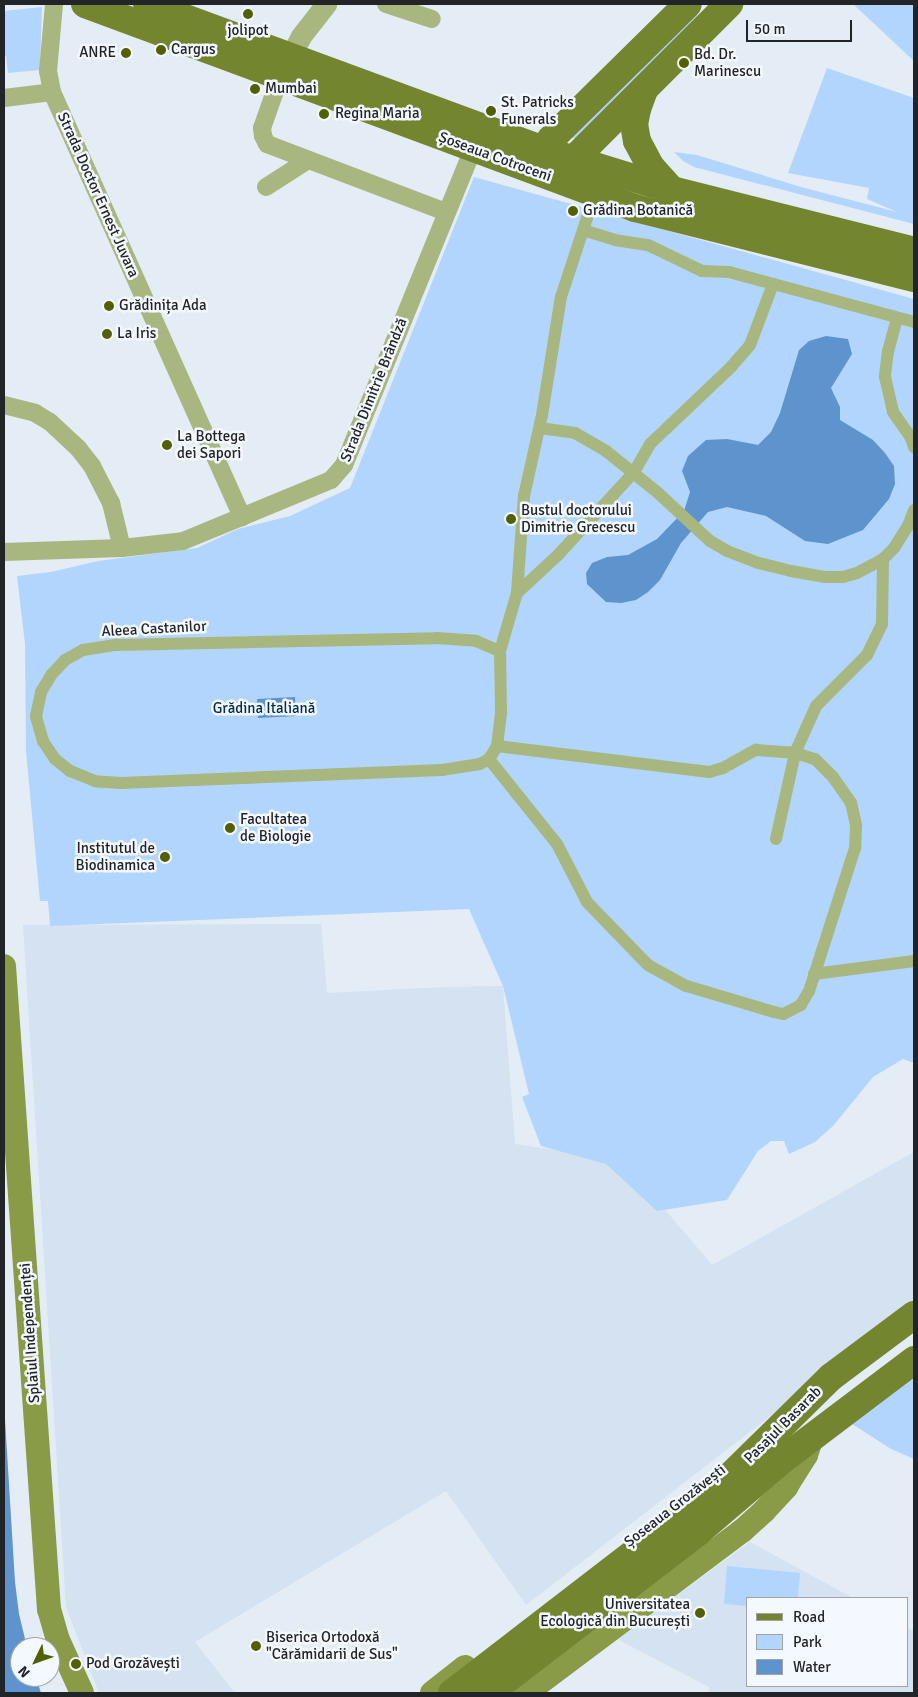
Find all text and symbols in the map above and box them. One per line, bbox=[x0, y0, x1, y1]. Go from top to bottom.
marker: jolipot bbox=[242, 8, 254, 20]
scale bar bbox=[748, 10, 854, 42]
text: 50 m bbox=[754, 20, 785, 38]
place label: jolipot bbox=[227, 22, 269, 40]
place label: Cargus bbox=[171, 41, 216, 59]
place label: ANRE bbox=[79, 44, 116, 62]
marker: Cargus bbox=[155, 44, 167, 56]
place label: Bd. Dr. Marinescu bbox=[694, 45, 761, 80]
marker: ANRE bbox=[120, 47, 132, 59]
marker: Bd. Dr. Marinescu bbox=[678, 57, 690, 69]
place label: Mumbai bbox=[265, 80, 317, 98]
marker: Mumbai bbox=[249, 83, 261, 95]
place label: St. Patricks Funerals bbox=[501, 93, 574, 128]
place label: Regina Maria bbox=[335, 105, 420, 123]
marker: St. Patricks Funerals bbox=[485, 105, 497, 117]
marker: Regina Maria bbox=[317, 107, 331, 121]
street label: Strada Doctor Ernest Juvara bbox=[53, 110, 143, 280]
street label: Șoseaua Cotroceni bbox=[436, 128, 554, 186]
place label: Grădina Botanică bbox=[583, 202, 693, 220]
marker: Grădina Botanică bbox=[567, 205, 579, 217]
place label: Grădinița Ada bbox=[119, 297, 207, 315]
marker: Grădinița Ada bbox=[103, 300, 115, 312]
street label: Strada Dimitrie Brândză bbox=[337, 316, 411, 464]
place label: La Iris bbox=[117, 325, 156, 343]
marker: La Iris bbox=[101, 328, 113, 340]
place label: La Bottega dei Sapori bbox=[177, 427, 246, 462]
marker: La Bottega dei Sapori bbox=[161, 439, 173, 451]
place label: Bustul doctorului Dimitrie Grecescu bbox=[521, 501, 635, 536]
marker: Bustul doctorului Dimitrie Grecescu bbox=[505, 513, 517, 525]
street label: Aleea Castanilor bbox=[101, 617, 207, 641]
park label: Grădina Italiană bbox=[213, 700, 315, 718]
place label: Facultatea de Biologie bbox=[240, 810, 311, 845]
marker: Facultatea de Biologie bbox=[224, 822, 236, 834]
place label: Institutul de Biodinamica bbox=[76, 839, 155, 874]
marker: Institutul de Biodinamica bbox=[159, 851, 171, 863]
street label: Splaiul Independenței bbox=[16, 1262, 44, 1404]
street label: Pasajul Basarab bbox=[741, 1383, 825, 1467]
street label: Șoseaua Grozăvești bbox=[621, 1461, 729, 1551]
place label: Universitatea Ecologică din București bbox=[540, 1595, 690, 1630]
legend bbox=[746, 1597, 908, 1687]
marker: Universitatea Ecologică din București bbox=[694, 1607, 706, 1619]
text: Road bbox=[793, 1608, 825, 1626]
place label: Biserica Ortodoxă "Cărămidarii de Sus" bbox=[266, 1628, 398, 1663]
text: Park bbox=[793, 1633, 822, 1651]
north arrow bbox=[10, 1637, 60, 1687]
marker: Biserica Ortodoxă "Cărămidarii de Sus" bbox=[250, 1640, 262, 1652]
place label: Pod Grozăvești bbox=[86, 1655, 180, 1673]
marker: Pod Grozăvești bbox=[70, 1658, 82, 1670]
text: Water bbox=[793, 1658, 831, 1676]
text: N bbox=[15, 1662, 34, 1681]

